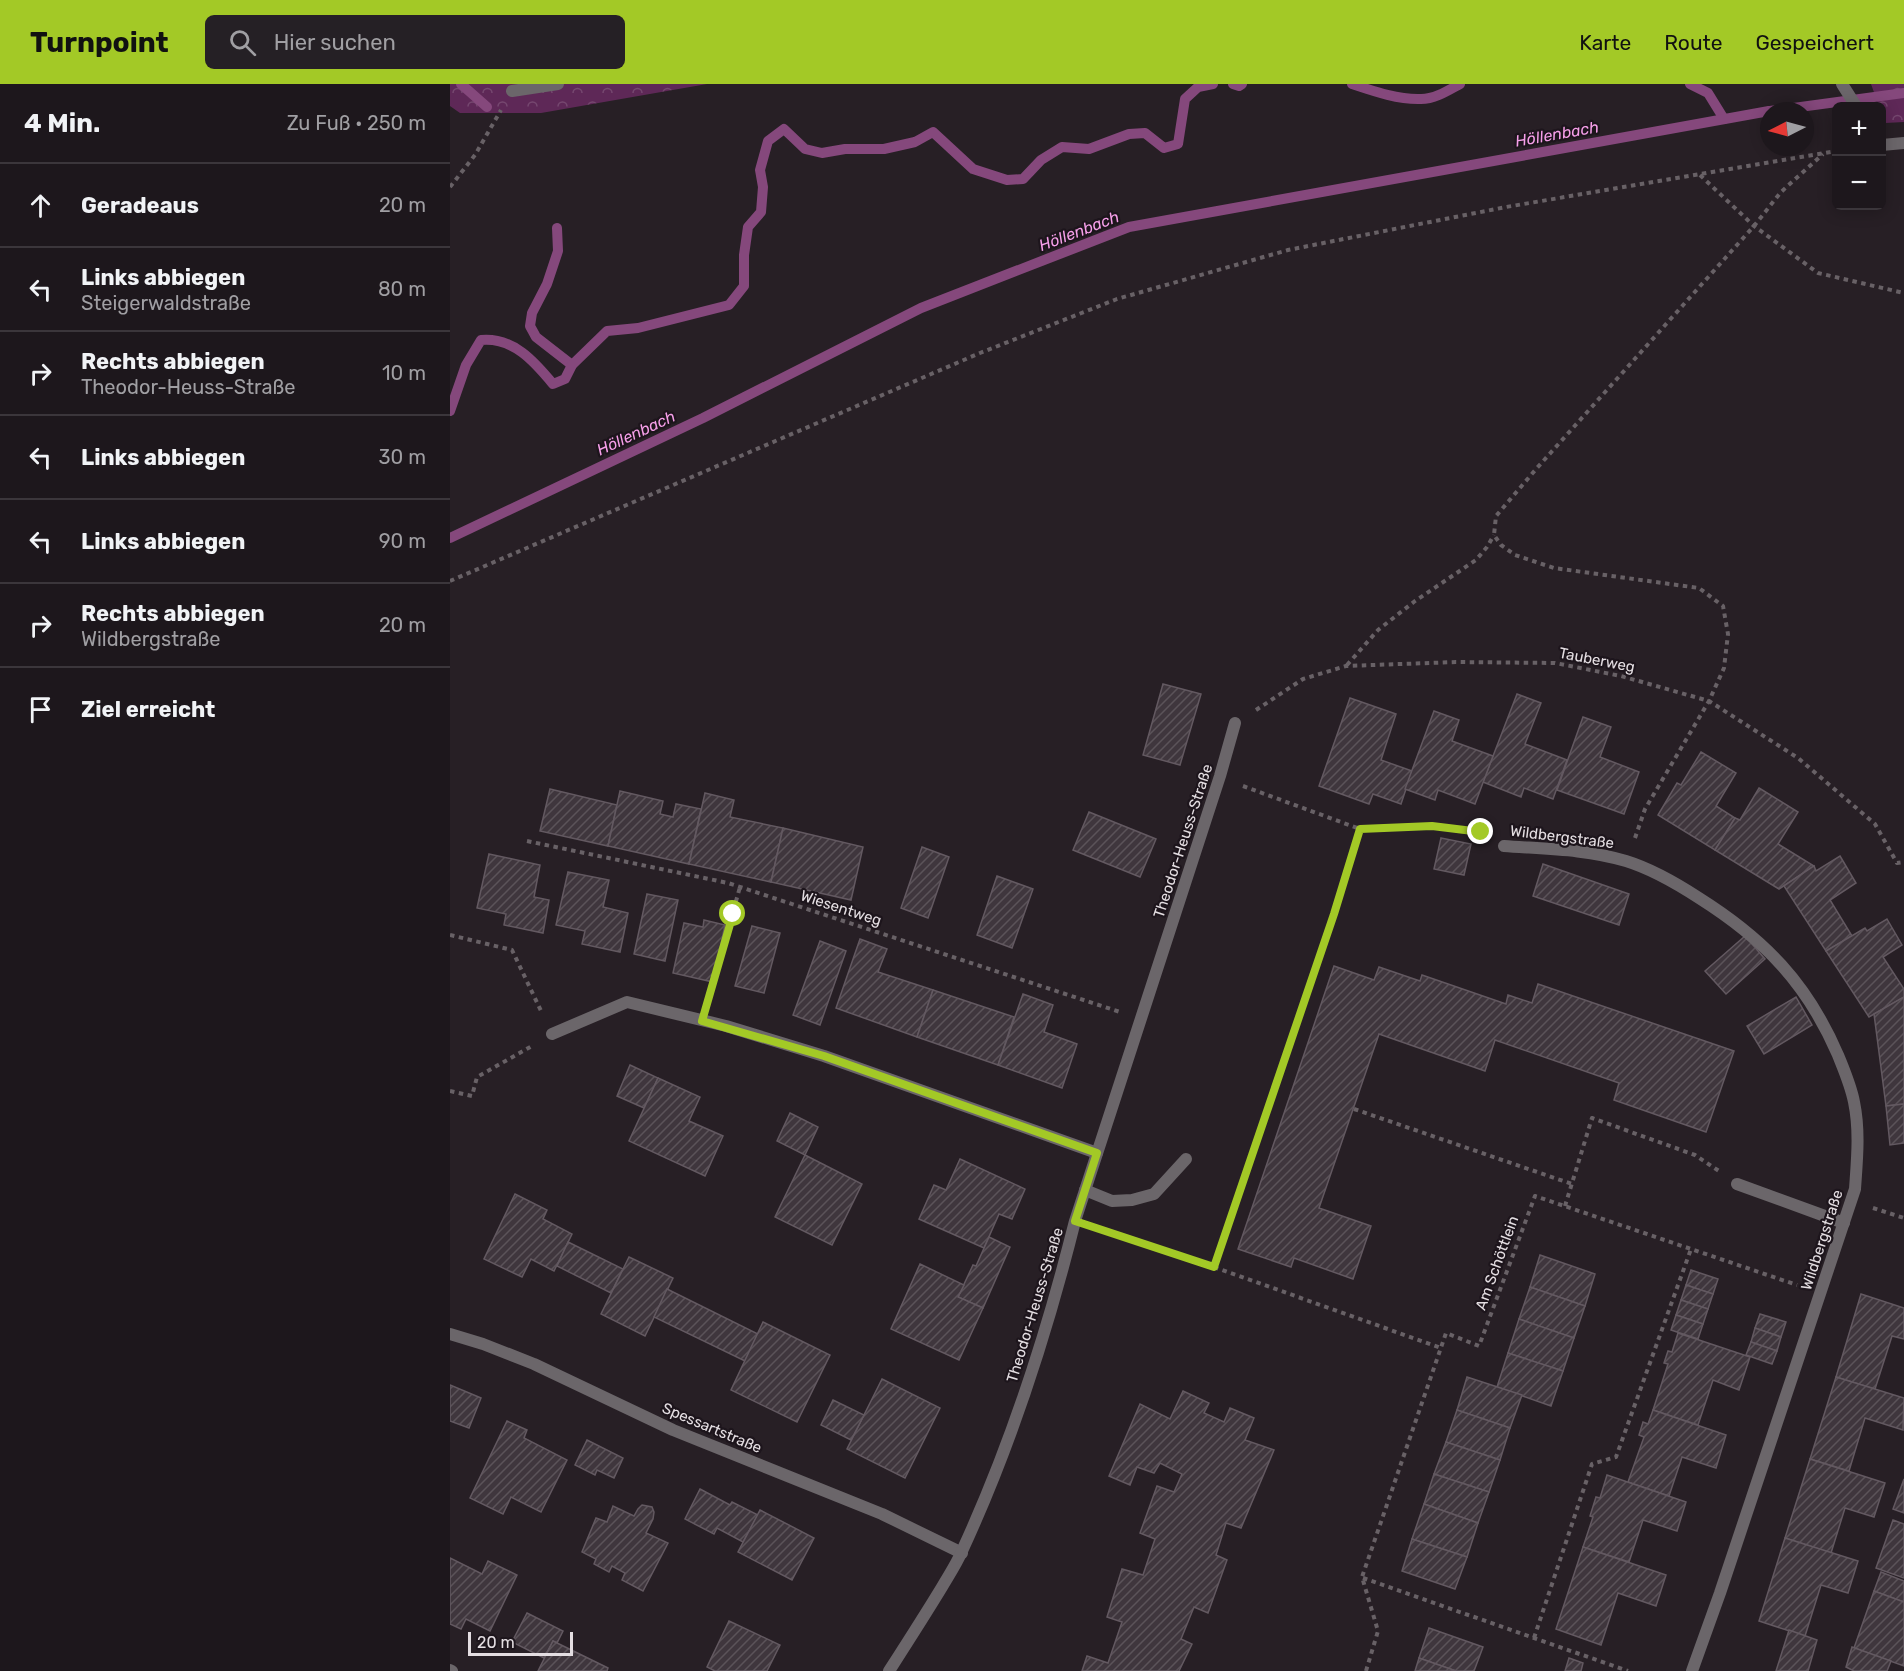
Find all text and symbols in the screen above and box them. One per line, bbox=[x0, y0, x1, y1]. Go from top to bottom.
search box bbox=[205, 15, 625, 69]
text: Turnpoint bbox=[30, 26, 169, 59]
icon: search bbox=[226, 26, 259, 59]
text: Hier suchen bbox=[274, 29, 396, 56]
text: Karte bbox=[1579, 30, 1631, 55]
text: Route bbox=[1664, 30, 1723, 55]
text: Gespeichert bbox=[1756, 30, 1874, 55]
north arrow bbox=[1760, 102, 1814, 156]
map controls bbox=[1832, 102, 1886, 210]
button: + bbox=[1832, 102, 1886, 156]
text: 4 Min. bbox=[24, 108, 100, 139]
text: Zu Fuß · 250 m bbox=[287, 111, 426, 135]
water label: Höllenbach bbox=[1514, 117, 1600, 151]
button: − bbox=[1832, 156, 1886, 210]
icon: ahead bbox=[24, 189, 57, 222]
text: Geradeaus bbox=[81, 192, 199, 219]
text: 20 m bbox=[379, 193, 426, 217]
water label: Höllenbach bbox=[1036, 207, 1122, 255]
text: Links abbiegen bbox=[81, 264, 245, 291]
icon: left bbox=[24, 273, 57, 306]
text: 80 m bbox=[378, 277, 426, 301]
text: Steigerwaldstraße bbox=[81, 291, 251, 315]
text: Rechts abbiegen bbox=[81, 348, 265, 375]
icon: right bbox=[24, 357, 57, 390]
text: 10 m bbox=[382, 361, 426, 385]
text: Theodor-Heuss-Straße bbox=[81, 375, 296, 399]
water label: Höllenbach bbox=[594, 407, 678, 459]
icon: left bbox=[24, 441, 57, 474]
text: Links abbiegen bbox=[81, 444, 245, 471]
text: 30 m bbox=[379, 445, 426, 469]
icon: left bbox=[24, 525, 57, 558]
text: Links abbiegen bbox=[81, 528, 245, 555]
text: 90 m bbox=[379, 529, 426, 553]
text: Rechts abbiegen bbox=[81, 600, 265, 627]
icon: right bbox=[24, 609, 57, 642]
text: 20 m bbox=[379, 613, 426, 637]
text: Wildbergstraße bbox=[81, 627, 221, 651]
street label: Tauberweg bbox=[1558, 644, 1636, 676]
icon: arrive bbox=[24, 693, 57, 726]
text: Ziel erreicht bbox=[81, 696, 215, 723]
street label: Theodor-Heuss-Straße bbox=[1150, 762, 1216, 920]
route end bbox=[1467, 818, 1493, 844]
street label: Wildbergstraße bbox=[1509, 822, 1615, 852]
street label: Wiesentweg bbox=[798, 886, 884, 930]
route start bbox=[719, 900, 745, 926]
street label: Wildbergstraße bbox=[1797, 1187, 1847, 1293]
street label: Am Schöttlein bbox=[1472, 1213, 1522, 1313]
street label: Theodor-Heuss-Straße bbox=[1003, 1225, 1067, 1385]
street label: Spessartstraße bbox=[660, 1399, 764, 1457]
scale bar bbox=[468, 1629, 573, 1656]
text: 20 m bbox=[477, 1633, 515, 1652]

